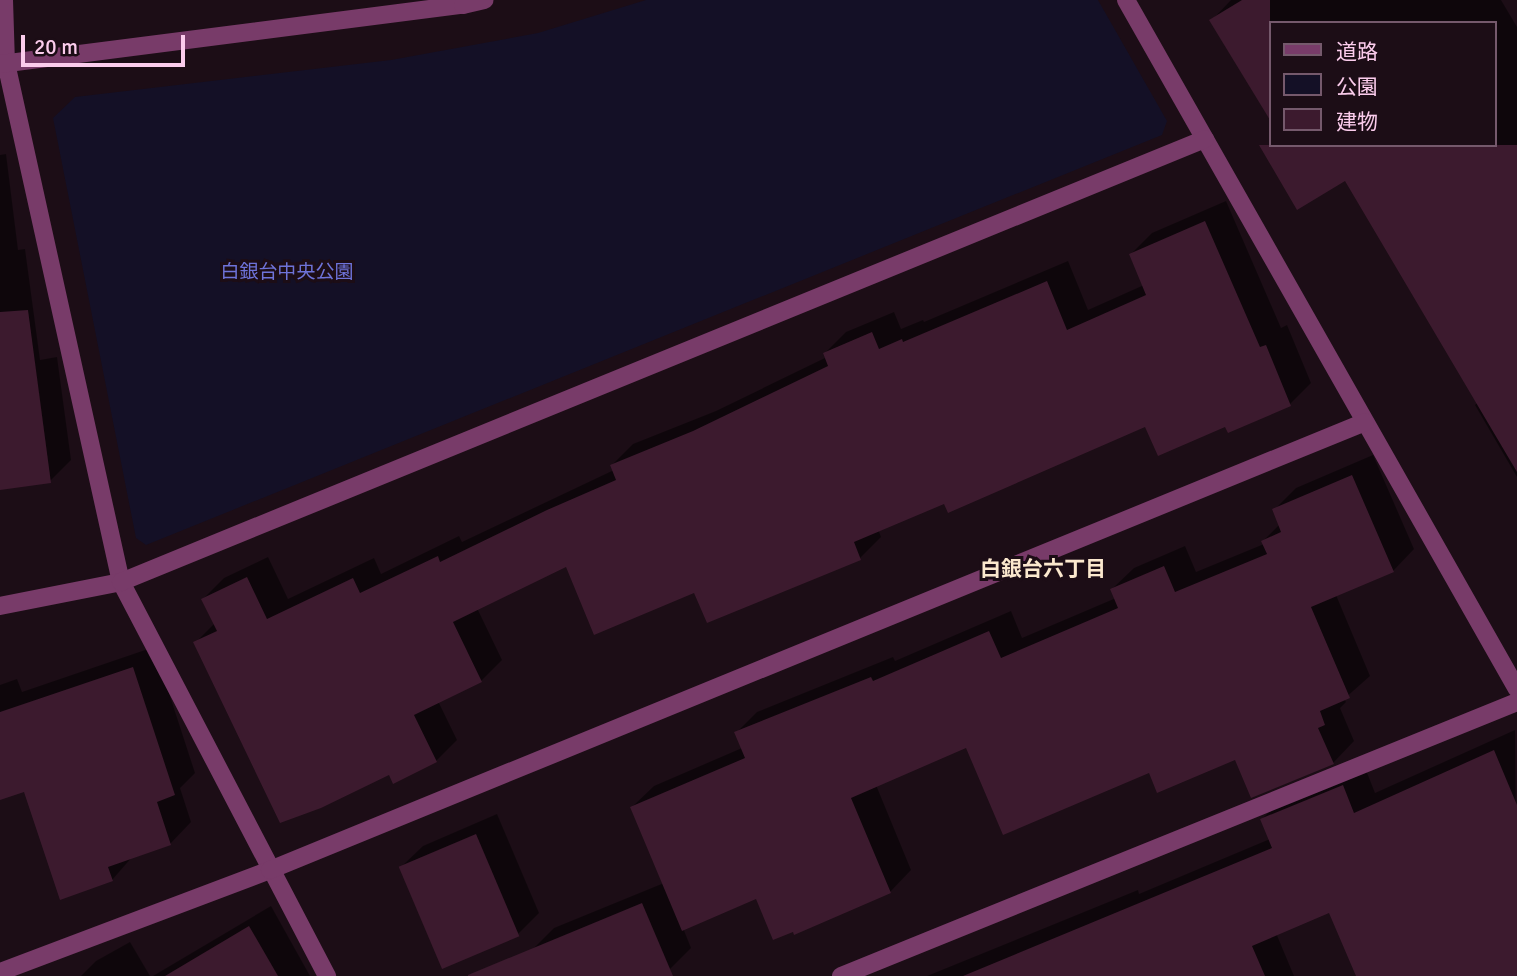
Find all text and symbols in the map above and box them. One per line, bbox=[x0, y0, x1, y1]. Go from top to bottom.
scale bar bbox=[24, 21, 189, 65]
legend bbox=[1268, 21, 1496, 147]
text: 20 m bbox=[34, 34, 78, 60]
text: 道路 bbox=[1336, 39, 1378, 65]
text: 公園 bbox=[1336, 74, 1378, 100]
text: 建物 bbox=[1336, 109, 1378, 135]
park label: 白銀台中央公園 bbox=[221, 262, 353, 284]
district label: 白銀台六丁目 bbox=[980, 556, 1106, 582]

